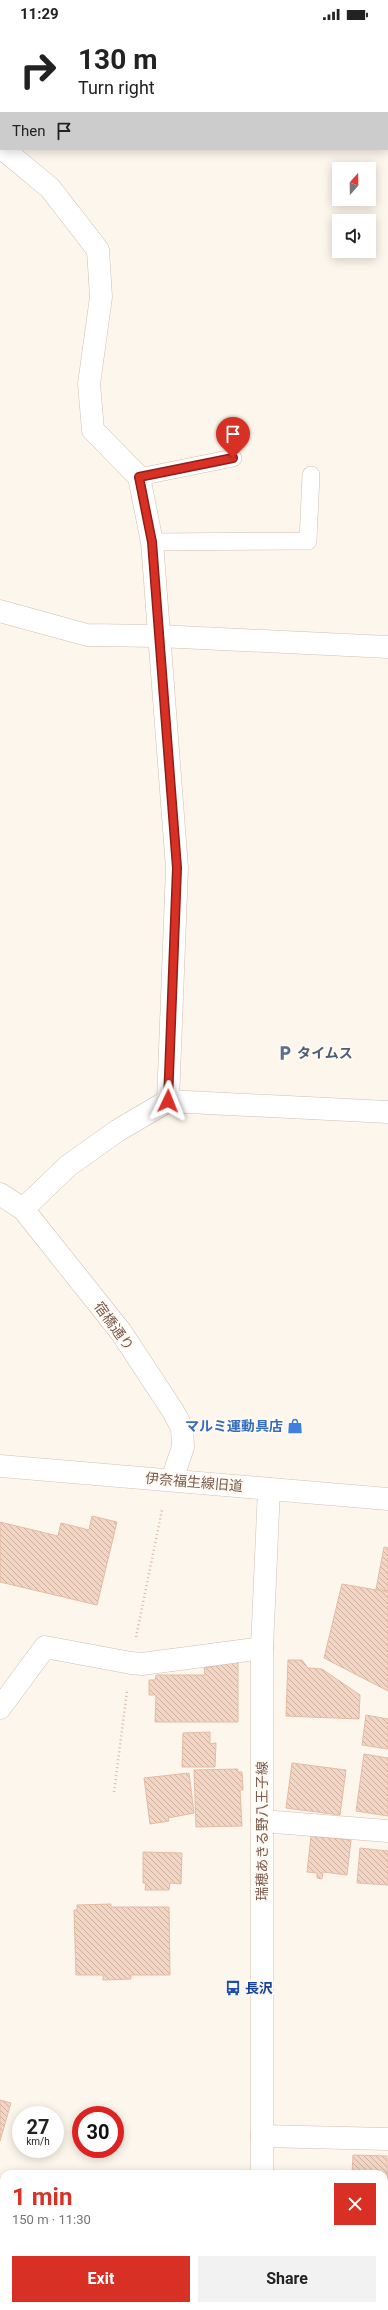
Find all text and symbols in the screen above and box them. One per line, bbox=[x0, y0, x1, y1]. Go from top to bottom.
text: 11:29 bbox=[20, 5, 59, 23]
text: 130 m bbox=[78, 43, 157, 76]
icon: right bbox=[12, 44, 64, 96]
text: Turn right bbox=[78, 77, 155, 98]
icon: arrive bbox=[53, 120, 75, 142]
text: Then bbox=[12, 122, 45, 140]
north arrow bbox=[332, 162, 376, 206]
map controls bbox=[332, 162, 376, 258]
button: sound bbox=[332, 214, 376, 258]
pin bbox=[216, 417, 250, 458]
icon: arrive bbox=[222, 423, 244, 445]
parking icon: タイムス bbox=[276, 1044, 294, 1062]
place label: タイムス bbox=[297, 1045, 353, 1061]
position arrow bbox=[147, 1080, 189, 1122]
street label: 宿橋通り bbox=[91, 1299, 137, 1353]
shop icon: マルミ運動具店 bbox=[286, 1417, 304, 1435]
place label: マルミ運動具店 bbox=[185, 1418, 283, 1434]
street label: 伊奈福生線旧道 bbox=[144, 1470, 244, 1494]
street label: 瑞穂あきる野八王子線 bbox=[254, 1761, 270, 1901]
bus stop icon: 長沢 bbox=[224, 1979, 242, 1997]
place label: 長沢 bbox=[245, 1980, 273, 1996]
speed limit sign: 30 bbox=[72, 2106, 124, 2158]
text: 27 bbox=[27, 2115, 49, 2139]
text: km/h bbox=[26, 2136, 50, 2147]
text: 1 min bbox=[12, 2183, 72, 2211]
button: close bbox=[334, 2183, 376, 2225]
text: 150 m · 11:30 bbox=[12, 2212, 91, 2227]
button: Exit bbox=[12, 2256, 190, 2302]
button: Share bbox=[198, 2256, 376, 2302]

